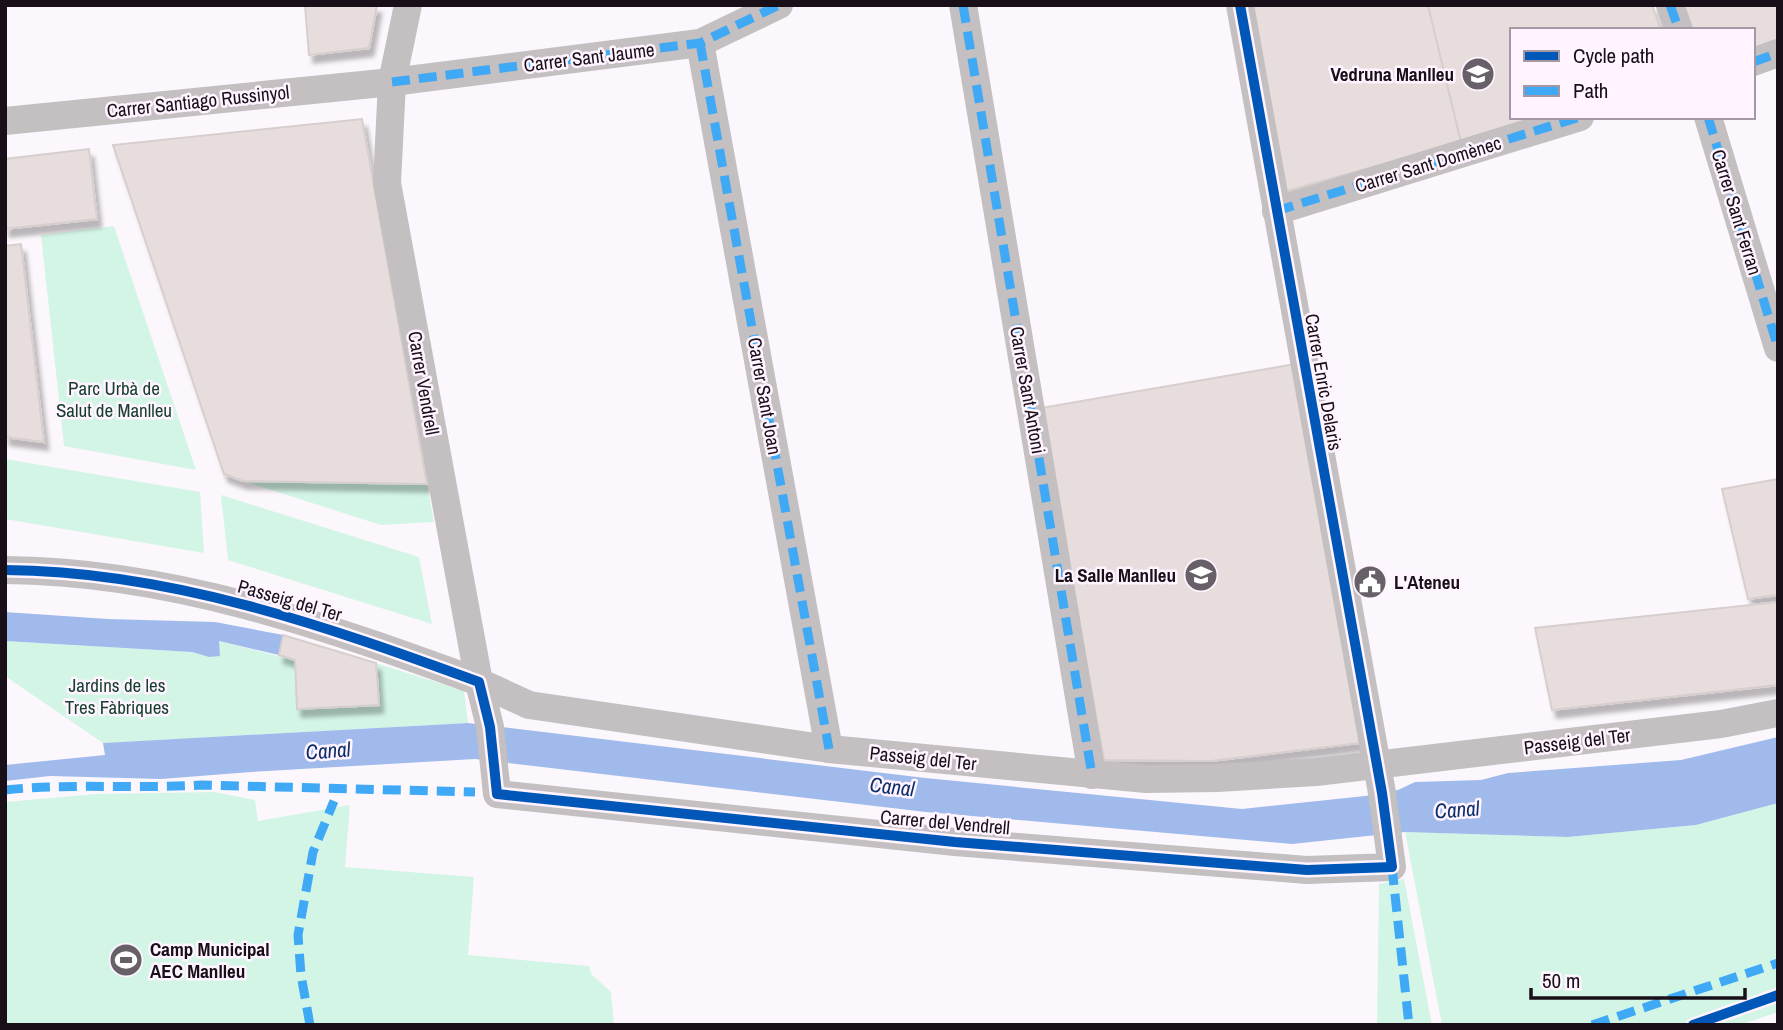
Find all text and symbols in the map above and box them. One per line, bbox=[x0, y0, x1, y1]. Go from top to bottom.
legend bbox=[1510, 28, 1755, 119]
street label: Carrer Sant Jaume bbox=[522, 36, 656, 78]
text: Cycle path bbox=[1573, 41, 1654, 70]
school or university icon: Vedruna Manlleu bbox=[1459, 55, 1497, 93]
place label: Vedruna Manlleu bbox=[1330, 61, 1454, 87]
text: Path bbox=[1573, 76, 1608, 105]
street label: Carrer Santiago Russinyol bbox=[105, 78, 291, 124]
street label: Carrer Sant Domènec bbox=[1352, 129, 1504, 199]
street label: Carrer Sant Ferran bbox=[1706, 146, 1768, 278]
street label: Carrer Enric Delaris bbox=[1299, 312, 1349, 453]
street label: Carrer Sant Antoni bbox=[1004, 324, 1052, 456]
street label: Carrer Vendrell bbox=[402, 329, 446, 437]
street label: Carrer Sant Joan bbox=[742, 335, 788, 457]
park label: Parc Urbà de Salut de Manlleu bbox=[56, 375, 172, 423]
school or university icon: La Salle Manlleu bbox=[1182, 556, 1220, 594]
place label: La Salle Manlleu bbox=[1055, 562, 1176, 588]
public building icon: L'Ateneu bbox=[1351, 563, 1389, 601]
place label: L'Ateneu bbox=[1394, 569, 1460, 595]
street label: Passeig del Ter bbox=[235, 573, 346, 627]
park label: Jardins de les Tres Fàbriques bbox=[65, 672, 169, 720]
street label: Passeig del Ter bbox=[1522, 721, 1633, 760]
water label: Canal bbox=[305, 734, 353, 767]
street label: Passeig del Ter bbox=[868, 739, 978, 777]
water label: Canal bbox=[868, 770, 917, 803]
water label: Canal bbox=[1434, 793, 1482, 826]
street label: Carrer del Vendrell bbox=[879, 803, 1011, 841]
place label: Camp Municipal AEC Manlleu bbox=[150, 936, 269, 984]
sports icon: Camp Municipal AEC Manlleu bbox=[107, 941, 145, 979]
scale bar bbox=[1531, 956, 1744, 1000]
text: 50 m bbox=[1542, 966, 1580, 995]

